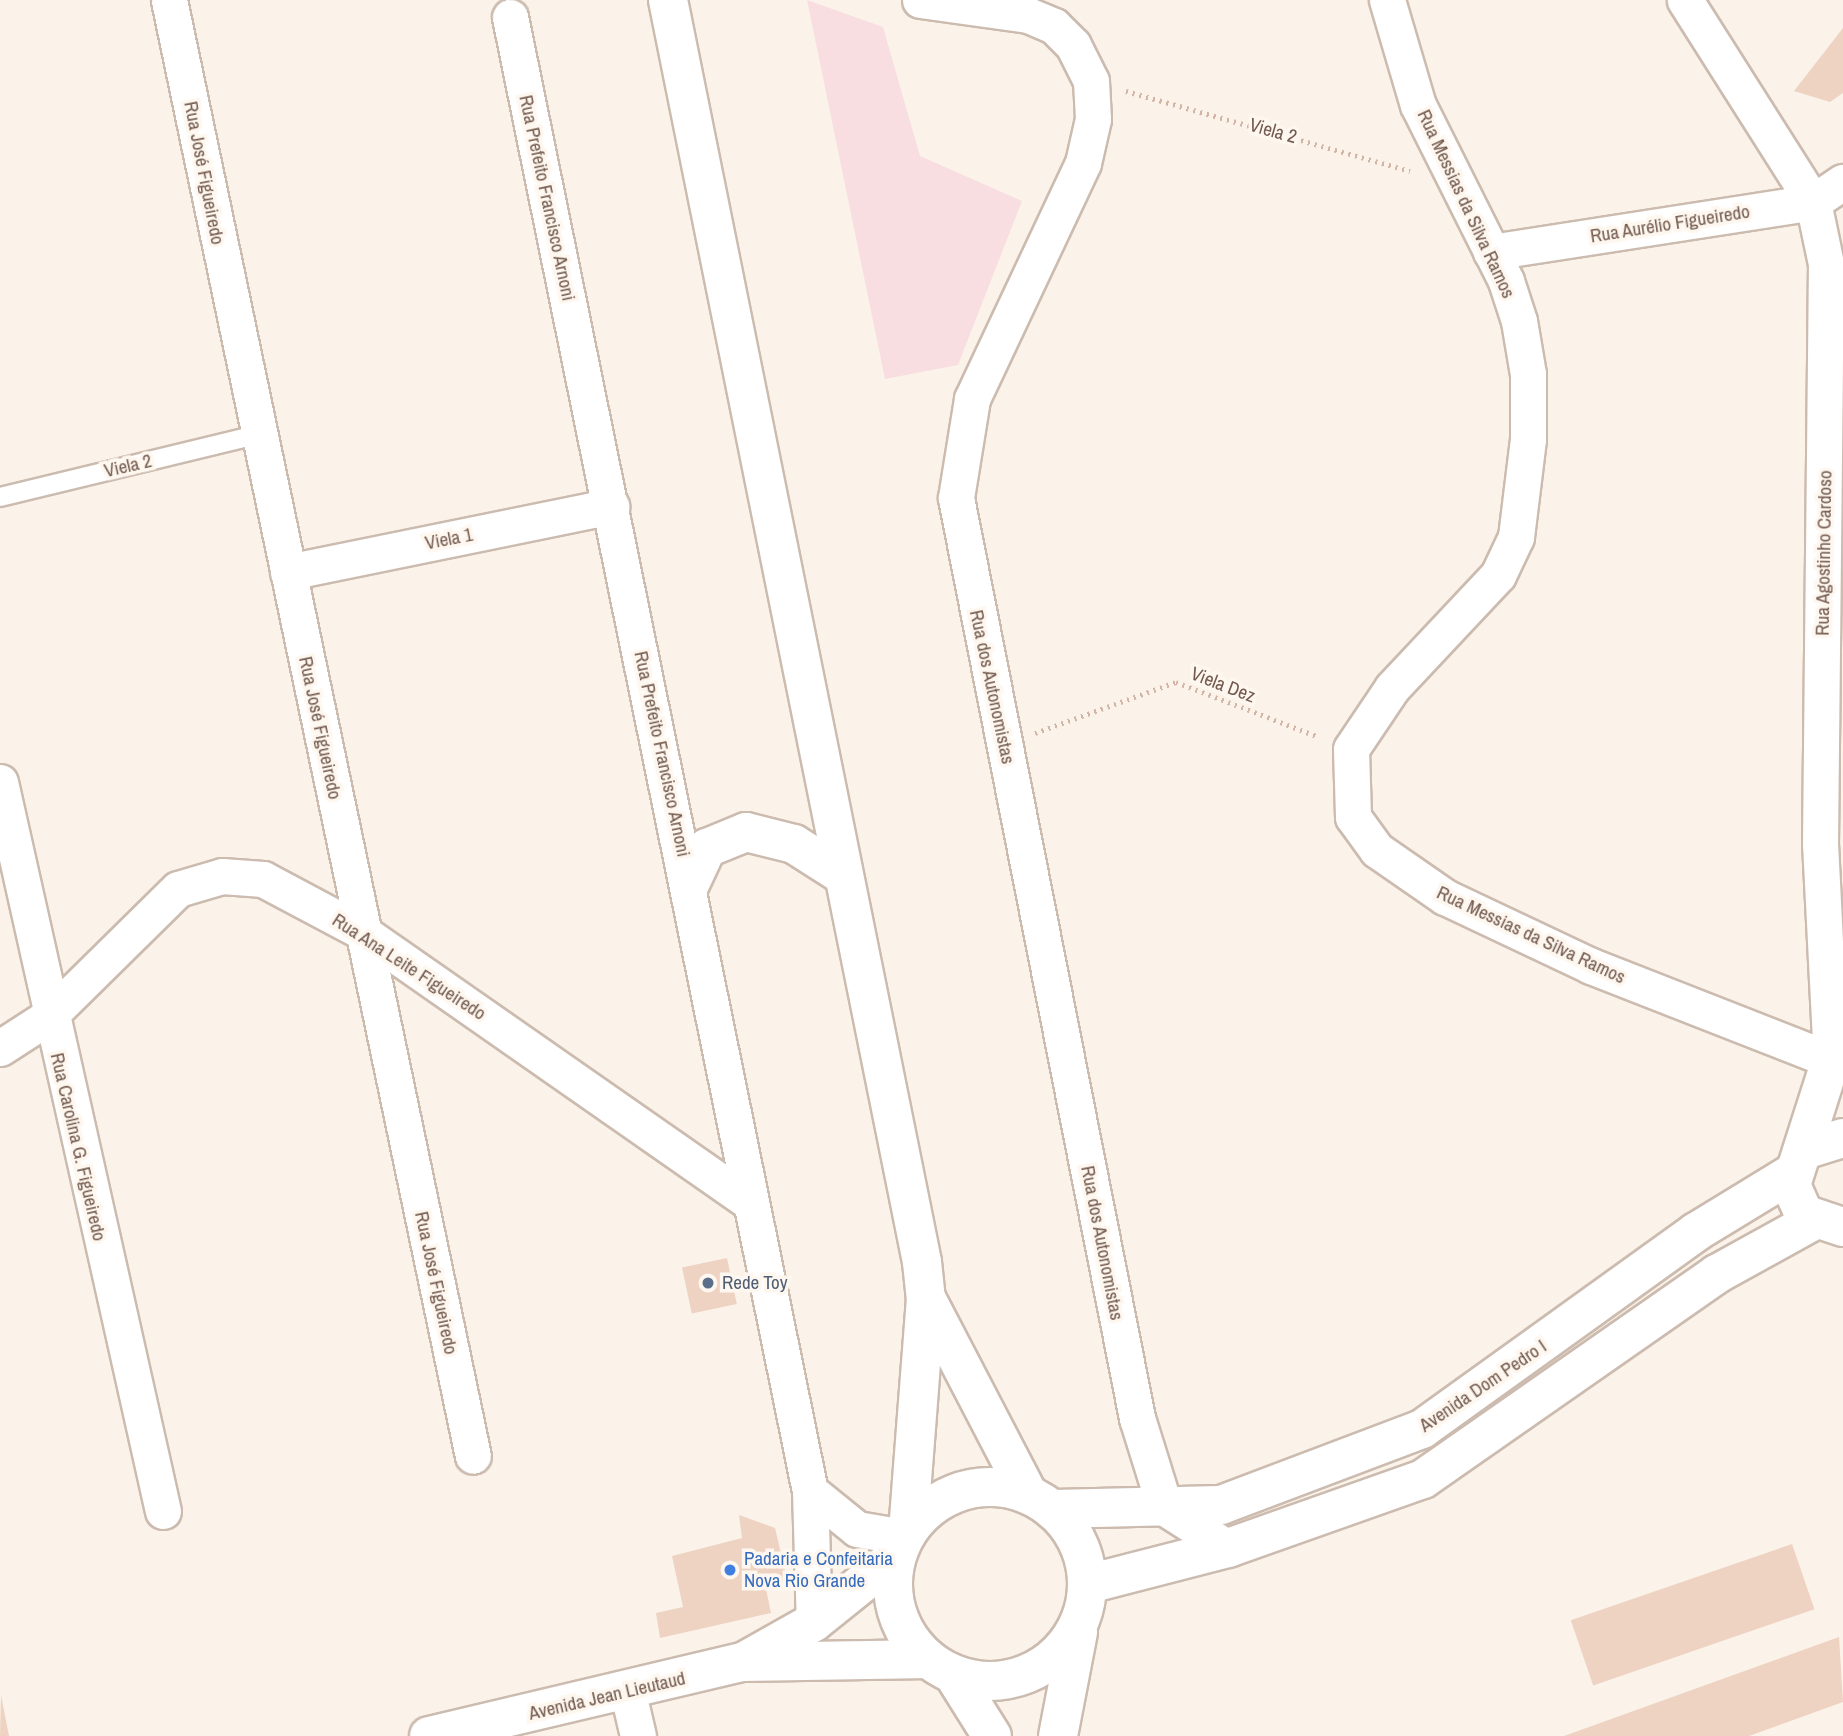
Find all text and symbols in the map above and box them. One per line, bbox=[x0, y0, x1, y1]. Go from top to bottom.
street label: Rua Prefeito Francisco Arnoni bbox=[514, 93, 580, 303]
street label: Rua José Figueiredo bbox=[179, 99, 229, 247]
street label: Rua Messias da Silva Ramos bbox=[1412, 106, 1520, 302]
street label: Viela 2 bbox=[1247, 113, 1299, 149]
street label: Rua Aurélio Figueiredo bbox=[1588, 200, 1752, 248]
street label: Viela 2 bbox=[102, 449, 154, 483]
street label: Rua Agostinho Cardoso bbox=[1811, 470, 1837, 636]
street label: Viela 1 bbox=[423, 523, 475, 555]
street label: Rua dos Autonomistas bbox=[964, 608, 1020, 766]
street label: Rua Prefeito Francisco Arnoni bbox=[629, 649, 695, 859]
street label: Rua José Figueiredo bbox=[294, 654, 346, 802]
street label: Viela Dez bbox=[1188, 662, 1258, 708]
street label: Rua Messias da Silva Ramos bbox=[1433, 881, 1629, 989]
street label: Rua Ana Leite Figueiredo bbox=[328, 909, 490, 1025]
street label: Rua Carolina G. Figueiredo bbox=[45, 1051, 111, 1243]
street label: Rua dos Autonomistas bbox=[1076, 1163, 1128, 1323]
street label: Rua José Figueiredo bbox=[410, 1209, 462, 1357]
place label: Rede Toy bbox=[722, 1272, 788, 1294]
marker: Rede Toy bbox=[700, 1275, 716, 1291]
street label: Avenida Dom Pedro I bbox=[1415, 1335, 1551, 1437]
place label: Padaria e Confeitaria Nova Rio Grande bbox=[744, 1548, 893, 1592]
marker: Padaria e Confeitaria Nova Rio Grande bbox=[722, 1562, 738, 1578]
street label: Avenida Jean Lieutaud bbox=[526, 1667, 688, 1725]

